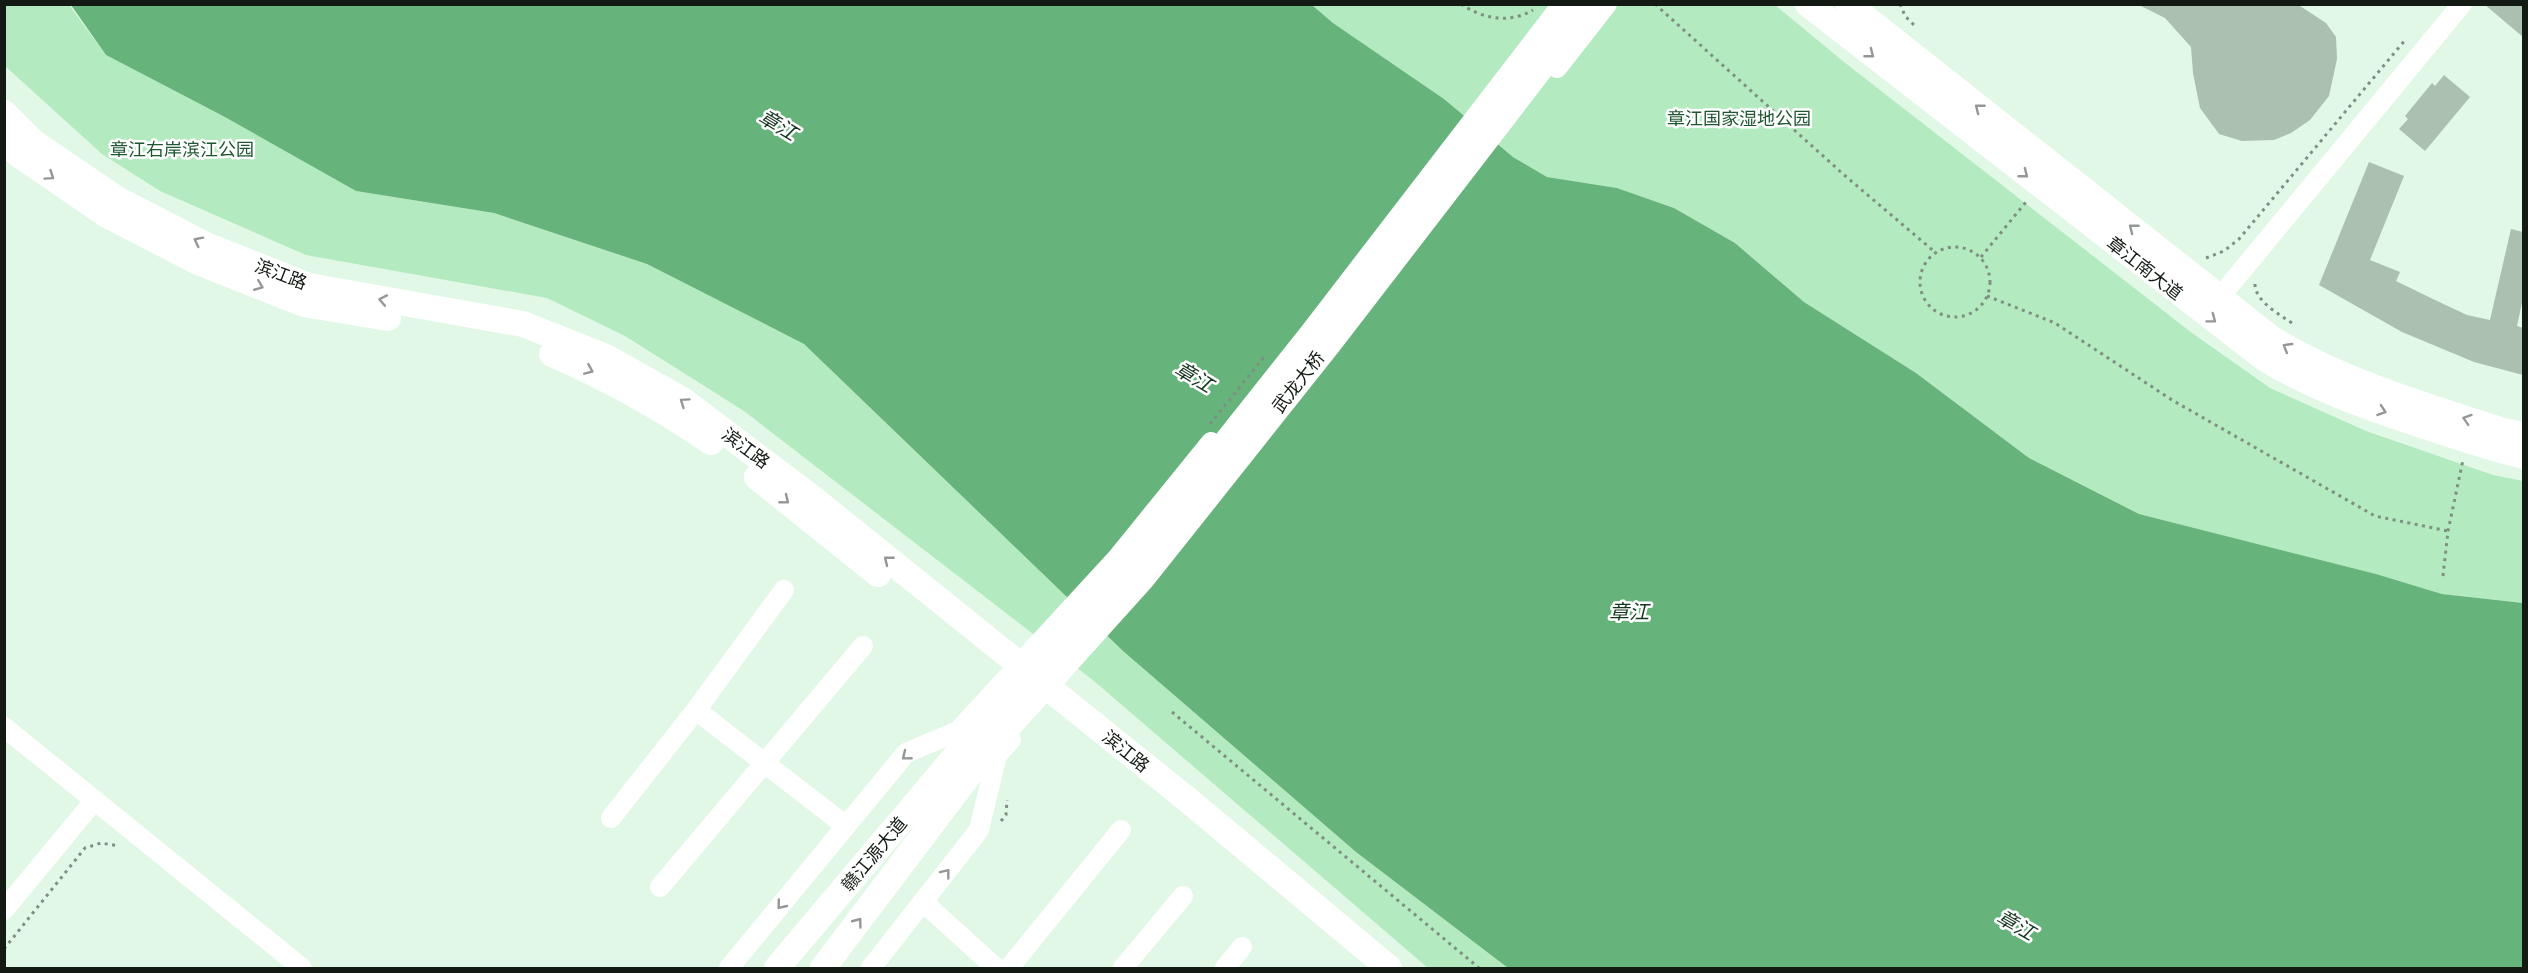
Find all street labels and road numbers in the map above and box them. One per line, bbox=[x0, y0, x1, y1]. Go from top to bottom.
street label: 章江南大道 bbox=[2103, 232, 2187, 304]
street label: 滨江路 bbox=[252, 255, 310, 293]
street label: 武龙大桥 bbox=[1268, 347, 1328, 417]
street label: 滨江路 bbox=[718, 423, 774, 473]
street label: 滨江路 bbox=[1098, 726, 1154, 776]
street label: 赣江源大道 bbox=[837, 813, 911, 895]

